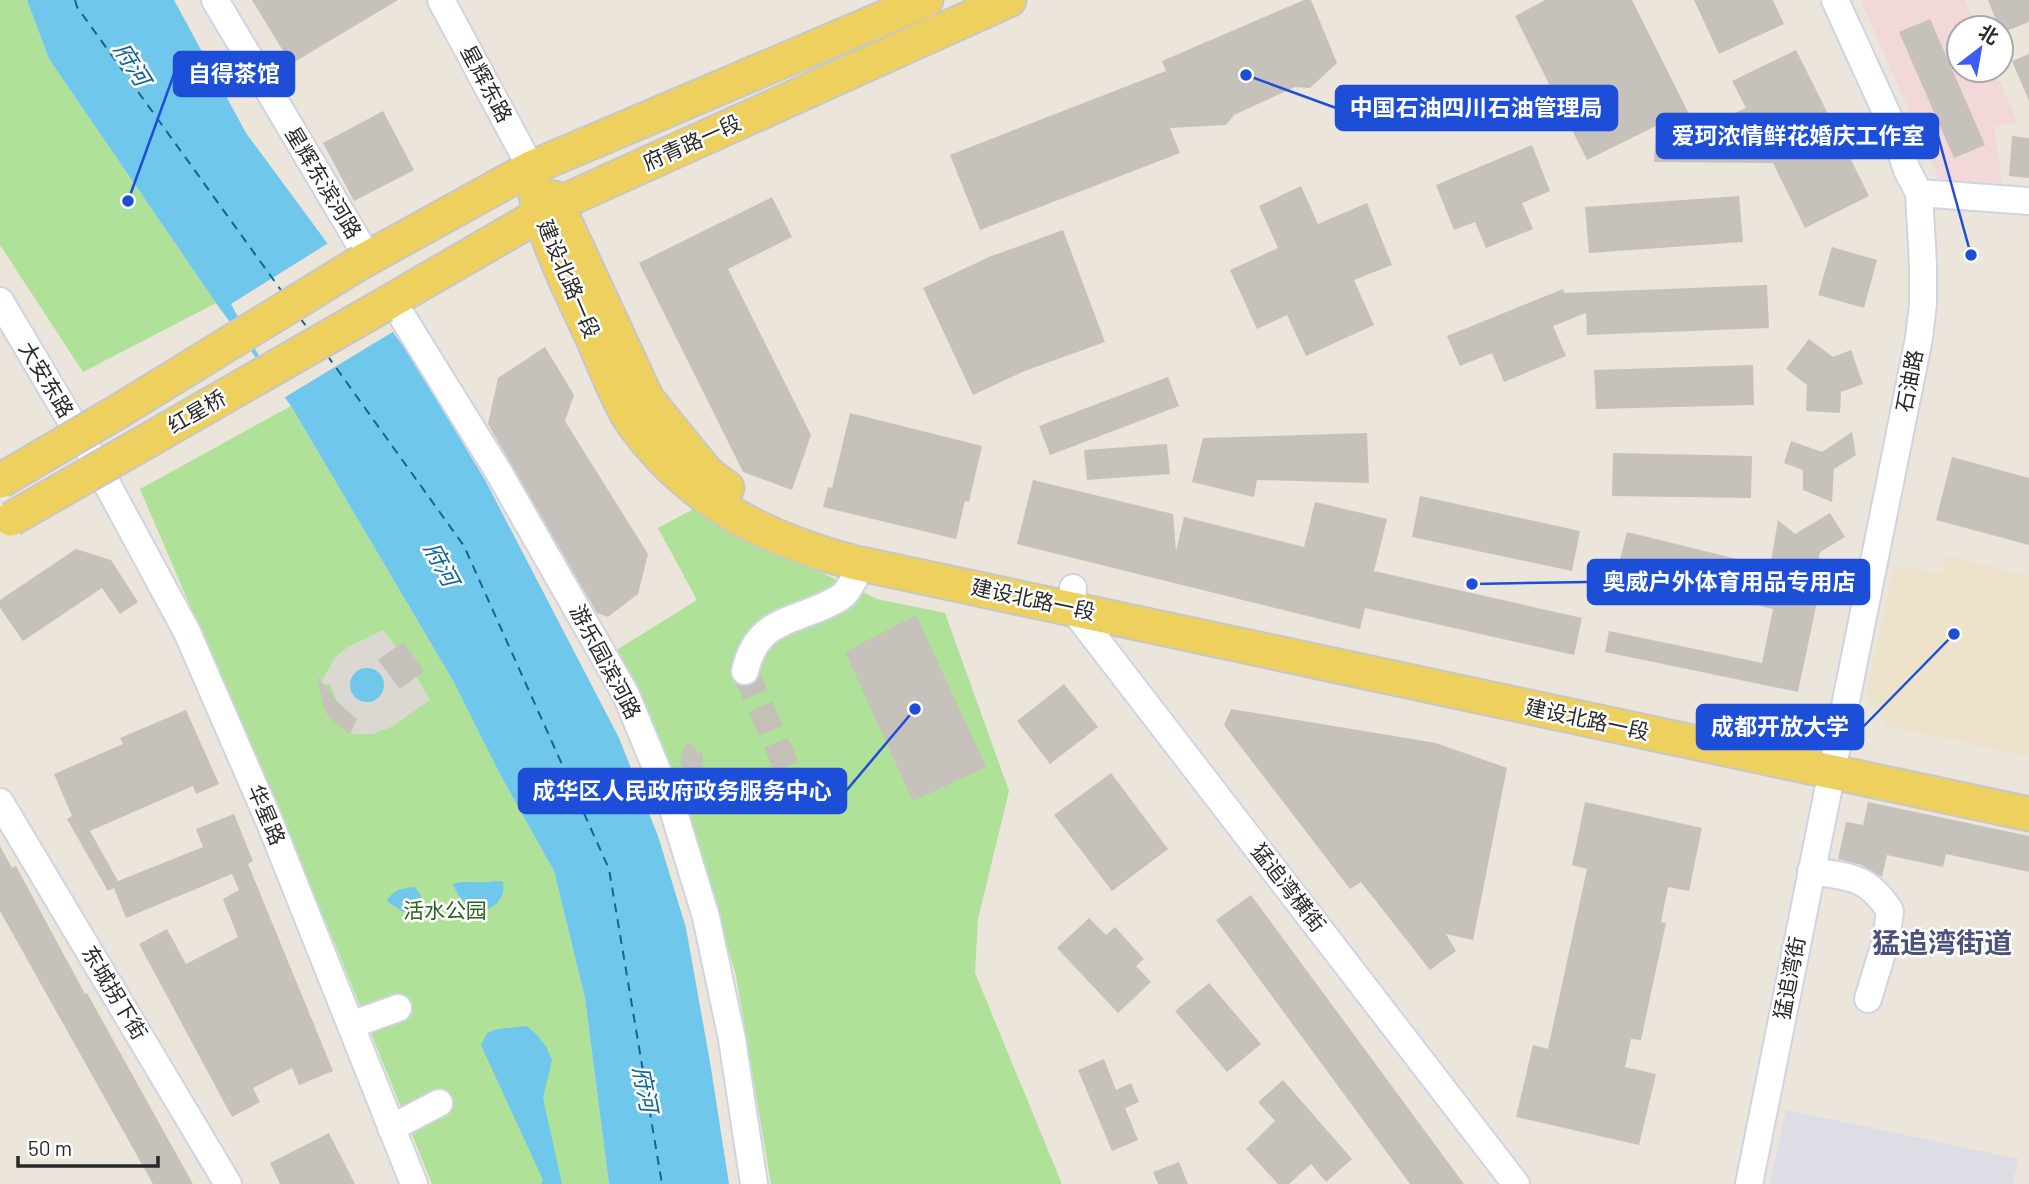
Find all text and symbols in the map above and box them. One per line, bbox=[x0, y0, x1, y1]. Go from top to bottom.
north arrow bbox=[1945, 14, 2015, 84]
text: 北 bbox=[1975, 19, 2003, 49]
water label: 府河 bbox=[109, 37, 159, 94]
street label: 星辉东路 bbox=[457, 40, 518, 126]
callout: 自得茶馆 bbox=[174, 52, 294, 96]
text: 自得茶馆 bbox=[188, 59, 280, 87]
callout: 中国石油四川石油管理局 bbox=[1336, 86, 1617, 130]
text: 中国石油四川石油管理局 bbox=[1350, 93, 1603, 121]
street label: 府青路一段 bbox=[638, 109, 744, 174]
callout: 爱珂浓情鲜花婚庆工作室 bbox=[1657, 114, 1938, 158]
text: 爱珂浓情鲜花婚庆工作室 bbox=[1672, 121, 1925, 149]
street label: 星辉东滨河路 bbox=[281, 122, 367, 243]
street label: 建设北路一段 bbox=[533, 216, 606, 341]
street label: 大安东路 bbox=[15, 337, 80, 422]
street label: 石油路 bbox=[1890, 347, 1927, 414]
street label: 红星桥 bbox=[163, 384, 230, 437]
water label: 府河 bbox=[419, 537, 467, 594]
callout: 奥威户外体育用品专用店 bbox=[1588, 560, 1869, 604]
text: 奥威户外体育用品专用店 bbox=[1603, 567, 1856, 595]
street label: 建设北路一段 bbox=[969, 573, 1098, 624]
street label: 游乐园滨河路 bbox=[566, 600, 647, 723]
street label: 建设北路一段 bbox=[1523, 693, 1652, 744]
callout: 成都开放大学 bbox=[1697, 705, 1863, 749]
text: 成都开放大学 bbox=[1711, 712, 1849, 740]
callout: 成华区人民政府政务服务中心 bbox=[519, 769, 846, 813]
text: 成华区人民政府政务服务中心 bbox=[533, 776, 832, 804]
street label: 华星路 bbox=[244, 781, 291, 848]
street label: 猛追湾横街 bbox=[1247, 838, 1331, 936]
park label: 活水公园 bbox=[403, 897, 487, 922]
district label: 猛追湾街道 bbox=[1872, 925, 2012, 959]
street label: 猛追湾街 bbox=[1768, 934, 1809, 1021]
street label: 东城拐下街 bbox=[78, 941, 153, 1044]
water label: 府河 bbox=[628, 1064, 665, 1118]
scale bar bbox=[18, 1124, 158, 1168]
text: 50 m bbox=[28, 1135, 72, 1160]

